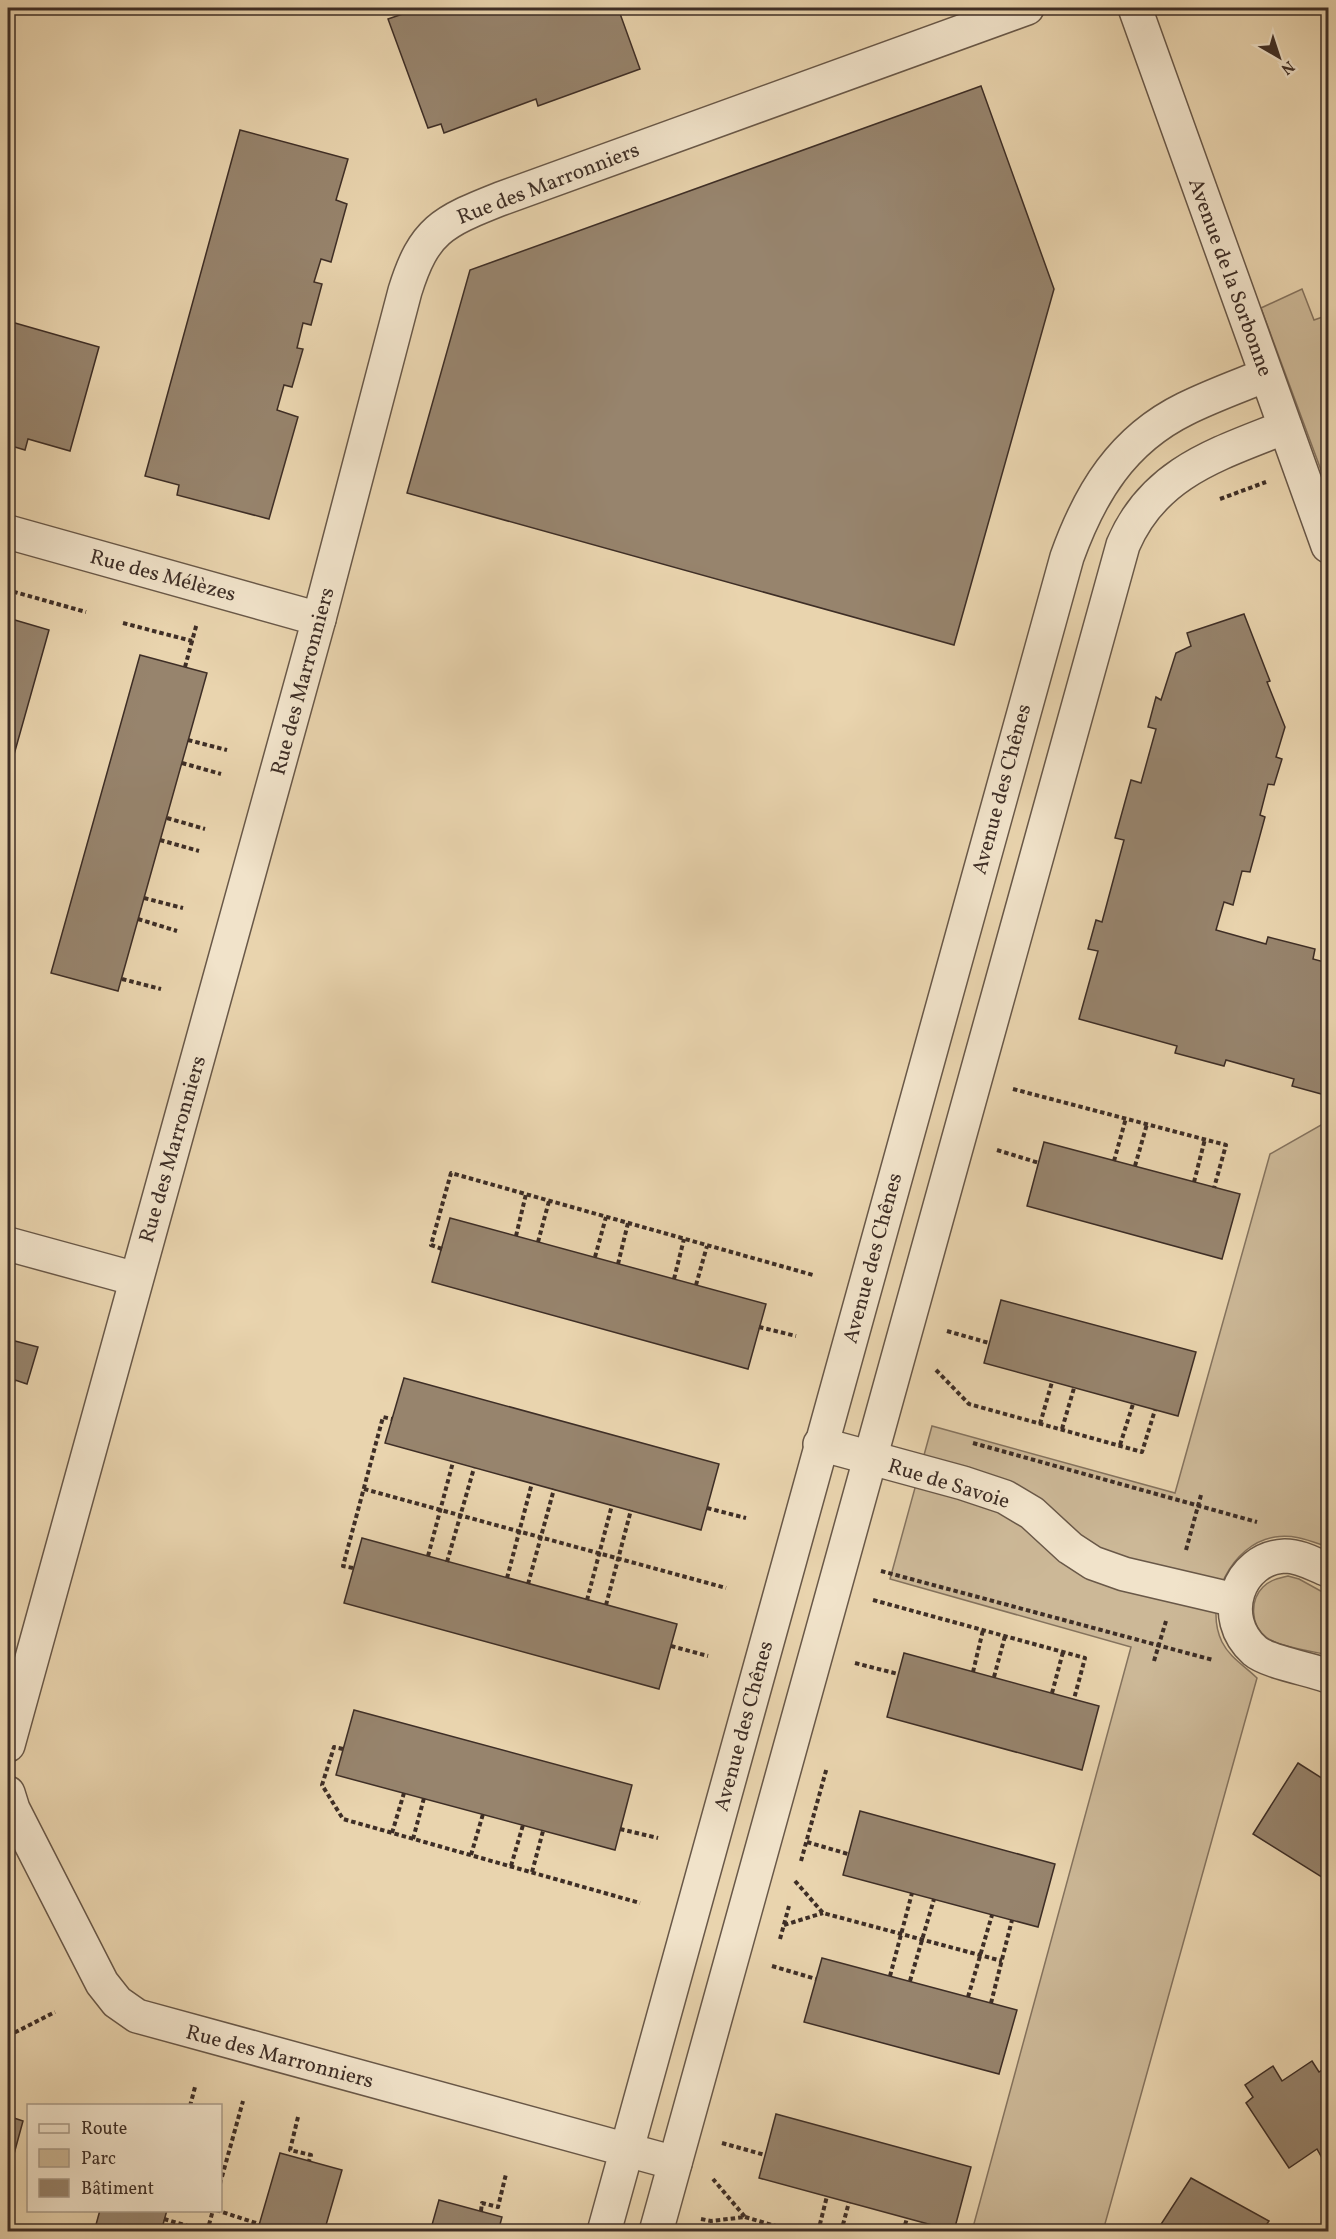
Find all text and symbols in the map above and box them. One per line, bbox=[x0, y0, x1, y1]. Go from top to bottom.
north arrow bbox=[1249, 27, 1309, 87]
text: N bbox=[1275, 55, 1299, 80]
street label: Rue des Marronniers bbox=[453, 136, 644, 233]
street label: Avenue de la Sorbonne bbox=[1180, 174, 1279, 381]
street label: Rue des Mélèzes bbox=[86, 543, 239, 610]
street label: Rue des Marronniers bbox=[264, 584, 342, 778]
street label: Avenue des Chênes bbox=[966, 701, 1039, 878]
street label: Rue des Marronniers bbox=[133, 1053, 214, 1246]
street label: Avenue des Chênes bbox=[837, 1170, 910, 1347]
street label: Rue de Savoie bbox=[884, 1452, 1013, 1517]
street label: Avenue des Chênes bbox=[708, 1638, 781, 1815]
street label: Rue des Marronniers bbox=[183, 2018, 377, 2096]
legend bbox=[27, 2104, 222, 2212]
text: Route bbox=[81, 2117, 127, 2142]
text: Parc bbox=[81, 2147, 116, 2172]
text: Bâtiment bbox=[81, 2177, 154, 2202]

